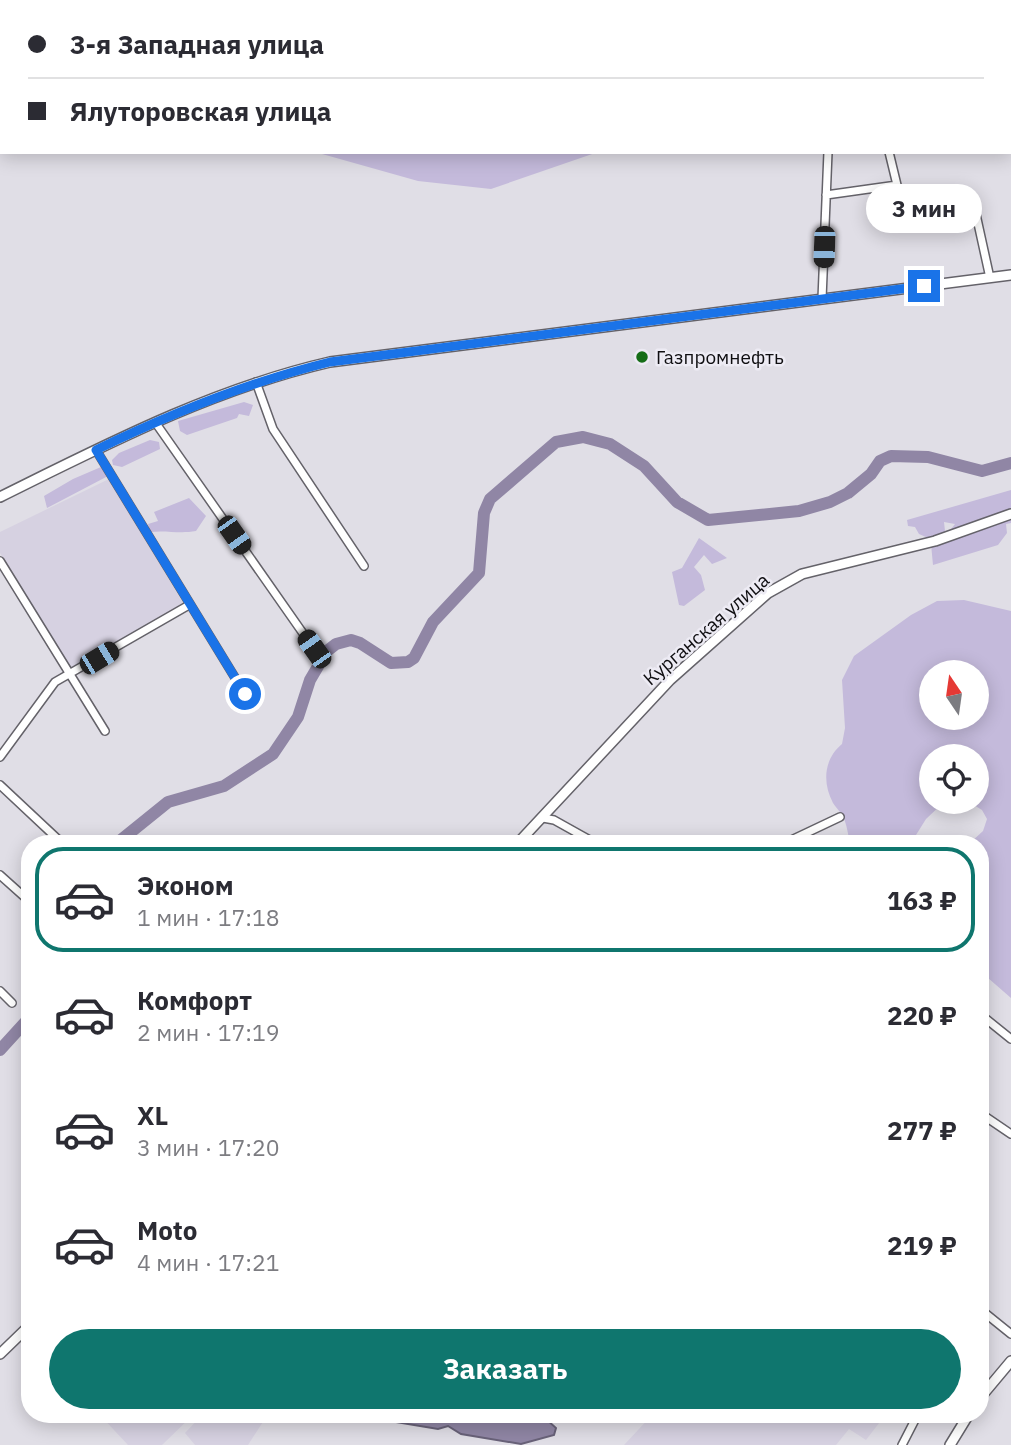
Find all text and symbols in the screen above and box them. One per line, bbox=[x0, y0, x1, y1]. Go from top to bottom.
text: 3-я Западная улица bbox=[70, 27, 324, 61]
text: Ялуторовская улица bbox=[70, 94, 332, 128]
callout: 3 мин bbox=[866, 184, 982, 233]
text: 3 мин bbox=[892, 193, 956, 223]
car bbox=[813, 226, 836, 268]
route end bbox=[908, 270, 940, 302]
place label: Газпромнефть bbox=[656, 345, 784, 369]
marker: Газпромнефть bbox=[634, 349, 650, 365]
car bbox=[214, 512, 255, 558]
street label: Курганская улица bbox=[638, 568, 774, 690]
car bbox=[294, 626, 335, 672]
car bbox=[76, 638, 123, 678]
north arrow bbox=[919, 660, 989, 730]
map controls bbox=[919, 660, 989, 814]
route start bbox=[229, 678, 261, 710]
button: locate bbox=[919, 744, 989, 814]
icon: car bbox=[53, 868, 116, 931]
text: Эконом bbox=[137, 868, 234, 902]
text: 163 ₽ bbox=[887, 883, 957, 917]
text: 1 мин · 17:18 bbox=[137, 902, 280, 932]
icon: car bbox=[53, 983, 116, 1046]
text: Комфорт bbox=[137, 983, 252, 1017]
text: 220 ₽ bbox=[887, 998, 957, 1032]
text: 2 мин · 17:19 bbox=[137, 1017, 280, 1047]
icon: car bbox=[53, 1098, 116, 1161]
text: XL bbox=[137, 1098, 168, 1132]
text: 277 ₽ bbox=[887, 1113, 957, 1147]
text: 3 мин · 17:20 bbox=[137, 1132, 280, 1162]
icon: car bbox=[53, 1213, 116, 1276]
text: Moto bbox=[137, 1213, 197, 1247]
text: 219 ₽ bbox=[887, 1228, 957, 1262]
text: 4 мин · 17:21 bbox=[137, 1247, 280, 1277]
button: Заказать bbox=[49, 1329, 961, 1409]

